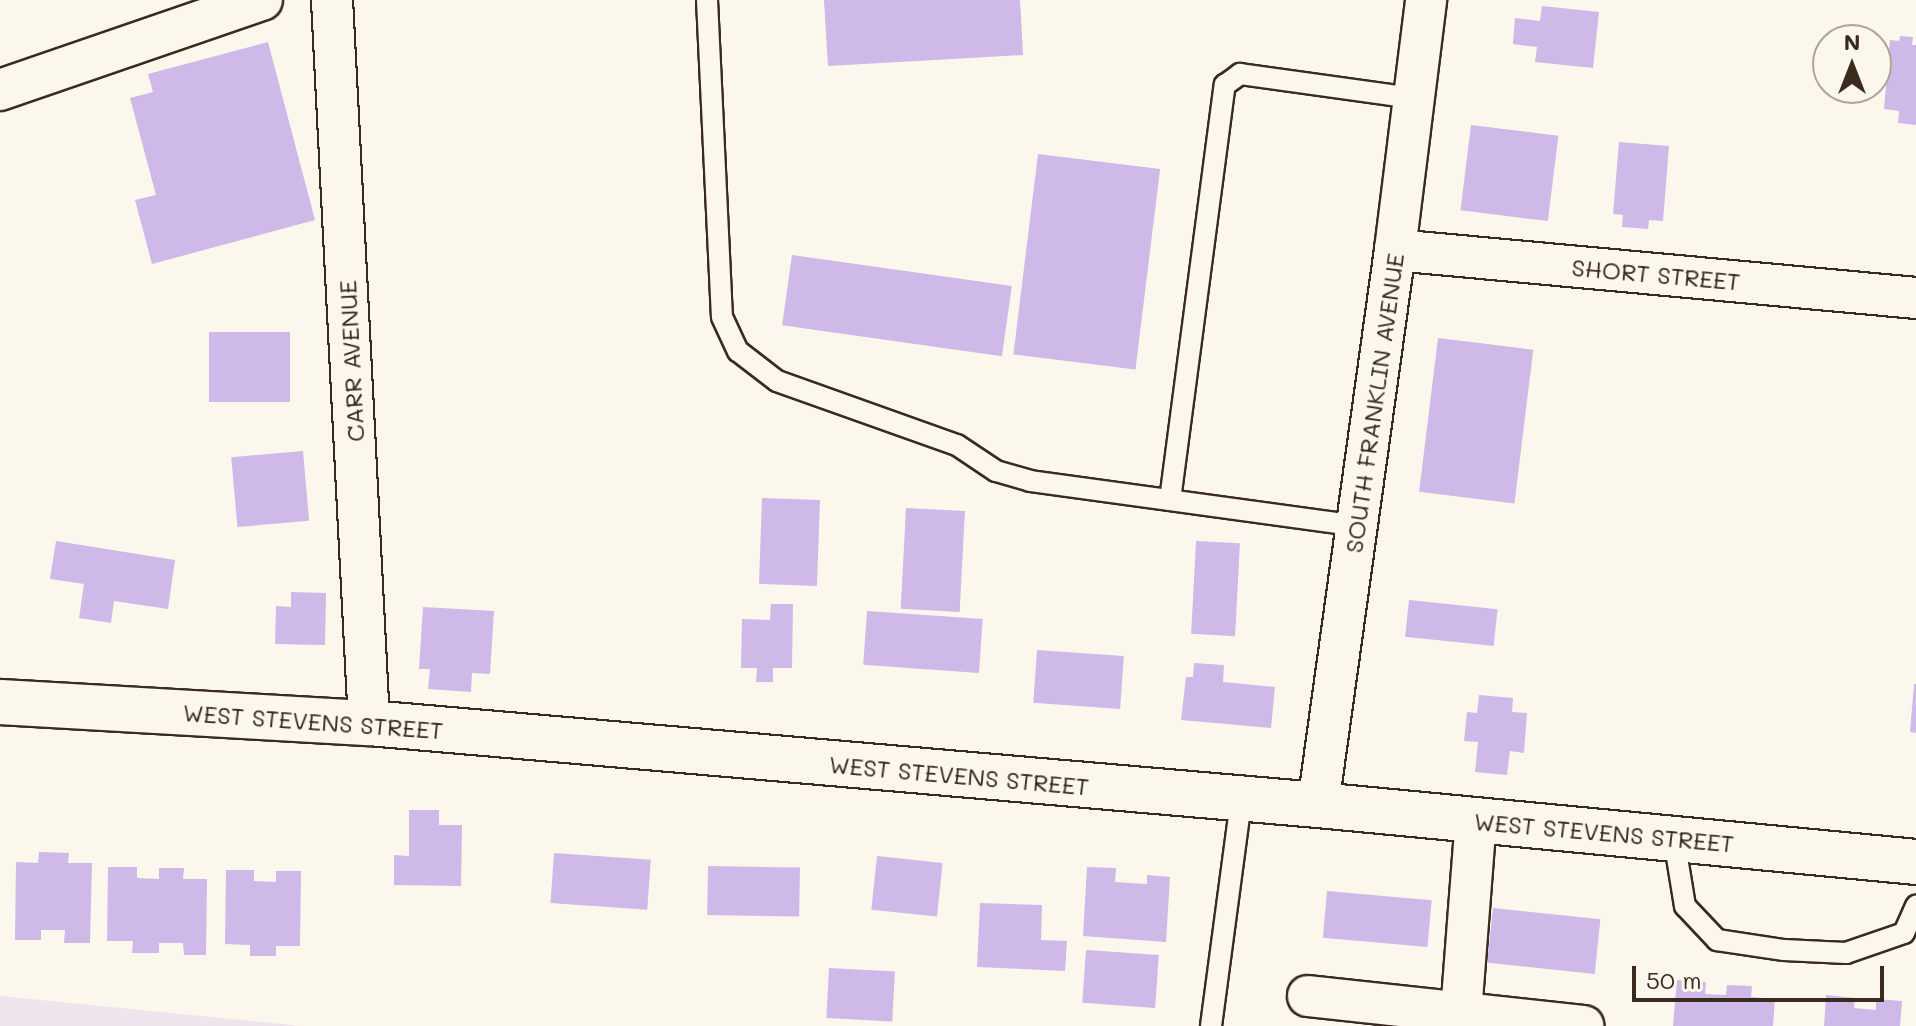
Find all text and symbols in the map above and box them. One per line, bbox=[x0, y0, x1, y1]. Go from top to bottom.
north arrow bbox=[1812, 24, 1892, 104]
text: N bbox=[1844, 27, 1860, 56]
street label: SOUTH FRANKLIN AVENUE bbox=[1339, 251, 1409, 555]
street label: SHORT STREET bbox=[1570, 252, 1742, 296]
street label: CARR AVENUE bbox=[332, 279, 370, 443]
street label: WEST STEVENS STREET bbox=[182, 698, 444, 744]
street label: WEST STEVENS STREET bbox=[828, 749, 1090, 801]
street label: WEST STEVENS STREET bbox=[1473, 806, 1735, 858]
scale bar bbox=[1636, 950, 1888, 1000]
text: 50 m bbox=[1646, 964, 1702, 995]

